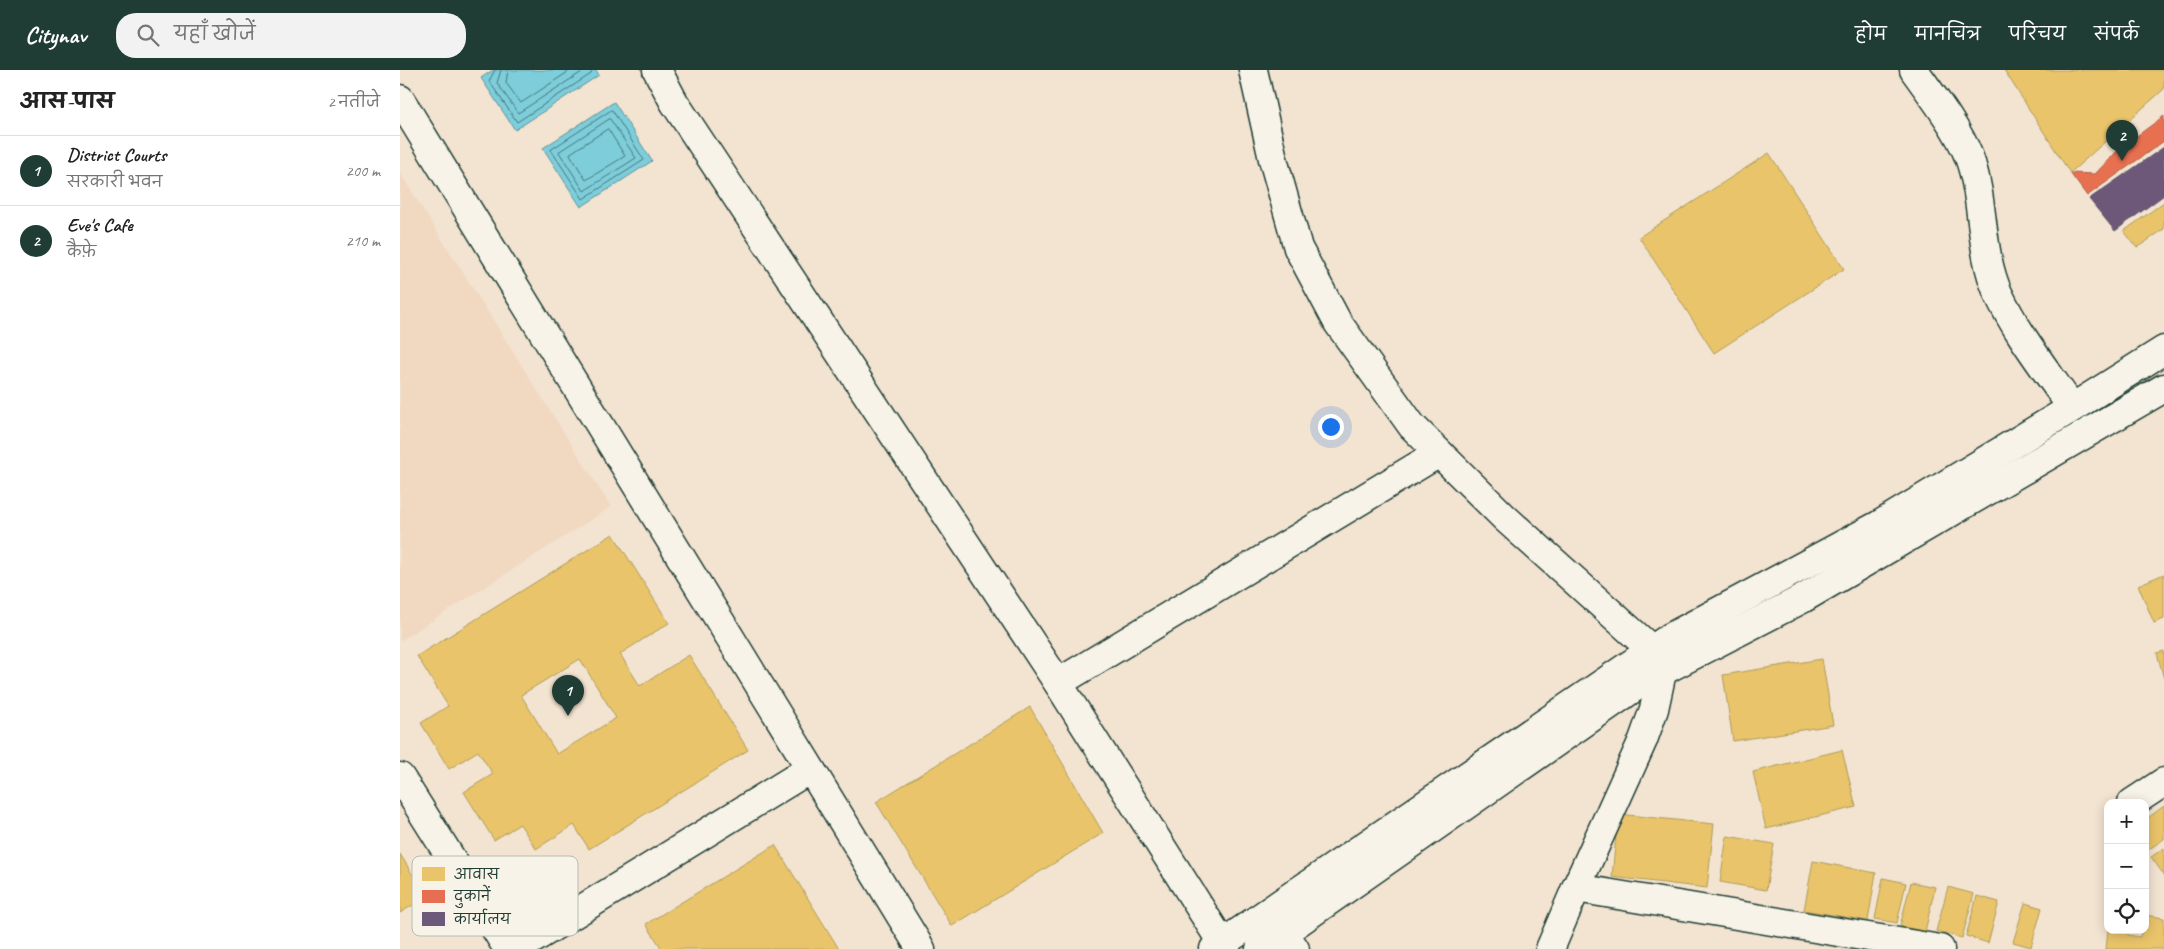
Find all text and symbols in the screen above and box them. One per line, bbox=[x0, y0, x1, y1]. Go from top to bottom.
search box bbox=[116, 13, 466, 58]
text: Citynav bbox=[25, 20, 86, 50]
icon: search bbox=[134, 21, 162, 49]
text: यहाँ खोजें bbox=[174, 22, 256, 46]
text: होम bbox=[1855, 23, 1887, 45]
text: मानचित्र bbox=[1915, 23, 1981, 45]
text: परिचय bbox=[2009, 23, 2066, 45]
text: संपर्क bbox=[2094, 23, 2139, 45]
text: आस-पास bbox=[20, 88, 114, 114]
text: 2 नतीजे bbox=[327, 92, 380, 112]
pin: 2 bbox=[2106, 120, 2138, 161]
text: District Courts bbox=[67, 143, 166, 167]
text: 1 bbox=[32, 161, 40, 181]
text: 200 m bbox=[346, 161, 380, 181]
text: सरकारी भवन bbox=[67, 172, 162, 192]
text: Eve's Cafe bbox=[67, 213, 133, 237]
text: 2 bbox=[32, 231, 40, 251]
text: 210 m bbox=[346, 231, 380, 251]
text: कैफ़े bbox=[67, 242, 96, 262]
your location bbox=[1318, 414, 1344, 440]
pin: 1 bbox=[552, 675, 584, 716]
map controls bbox=[2104, 799, 2149, 934]
button: + bbox=[2104, 799, 2149, 844]
button: − bbox=[2104, 844, 2149, 889]
legend bbox=[412, 856, 578, 936]
text: आवास bbox=[454, 866, 501, 883]
text: दुकानें bbox=[453, 884, 491, 909]
button: locate bbox=[2104, 889, 2149, 934]
text: कार्यालय bbox=[453, 908, 512, 928]

